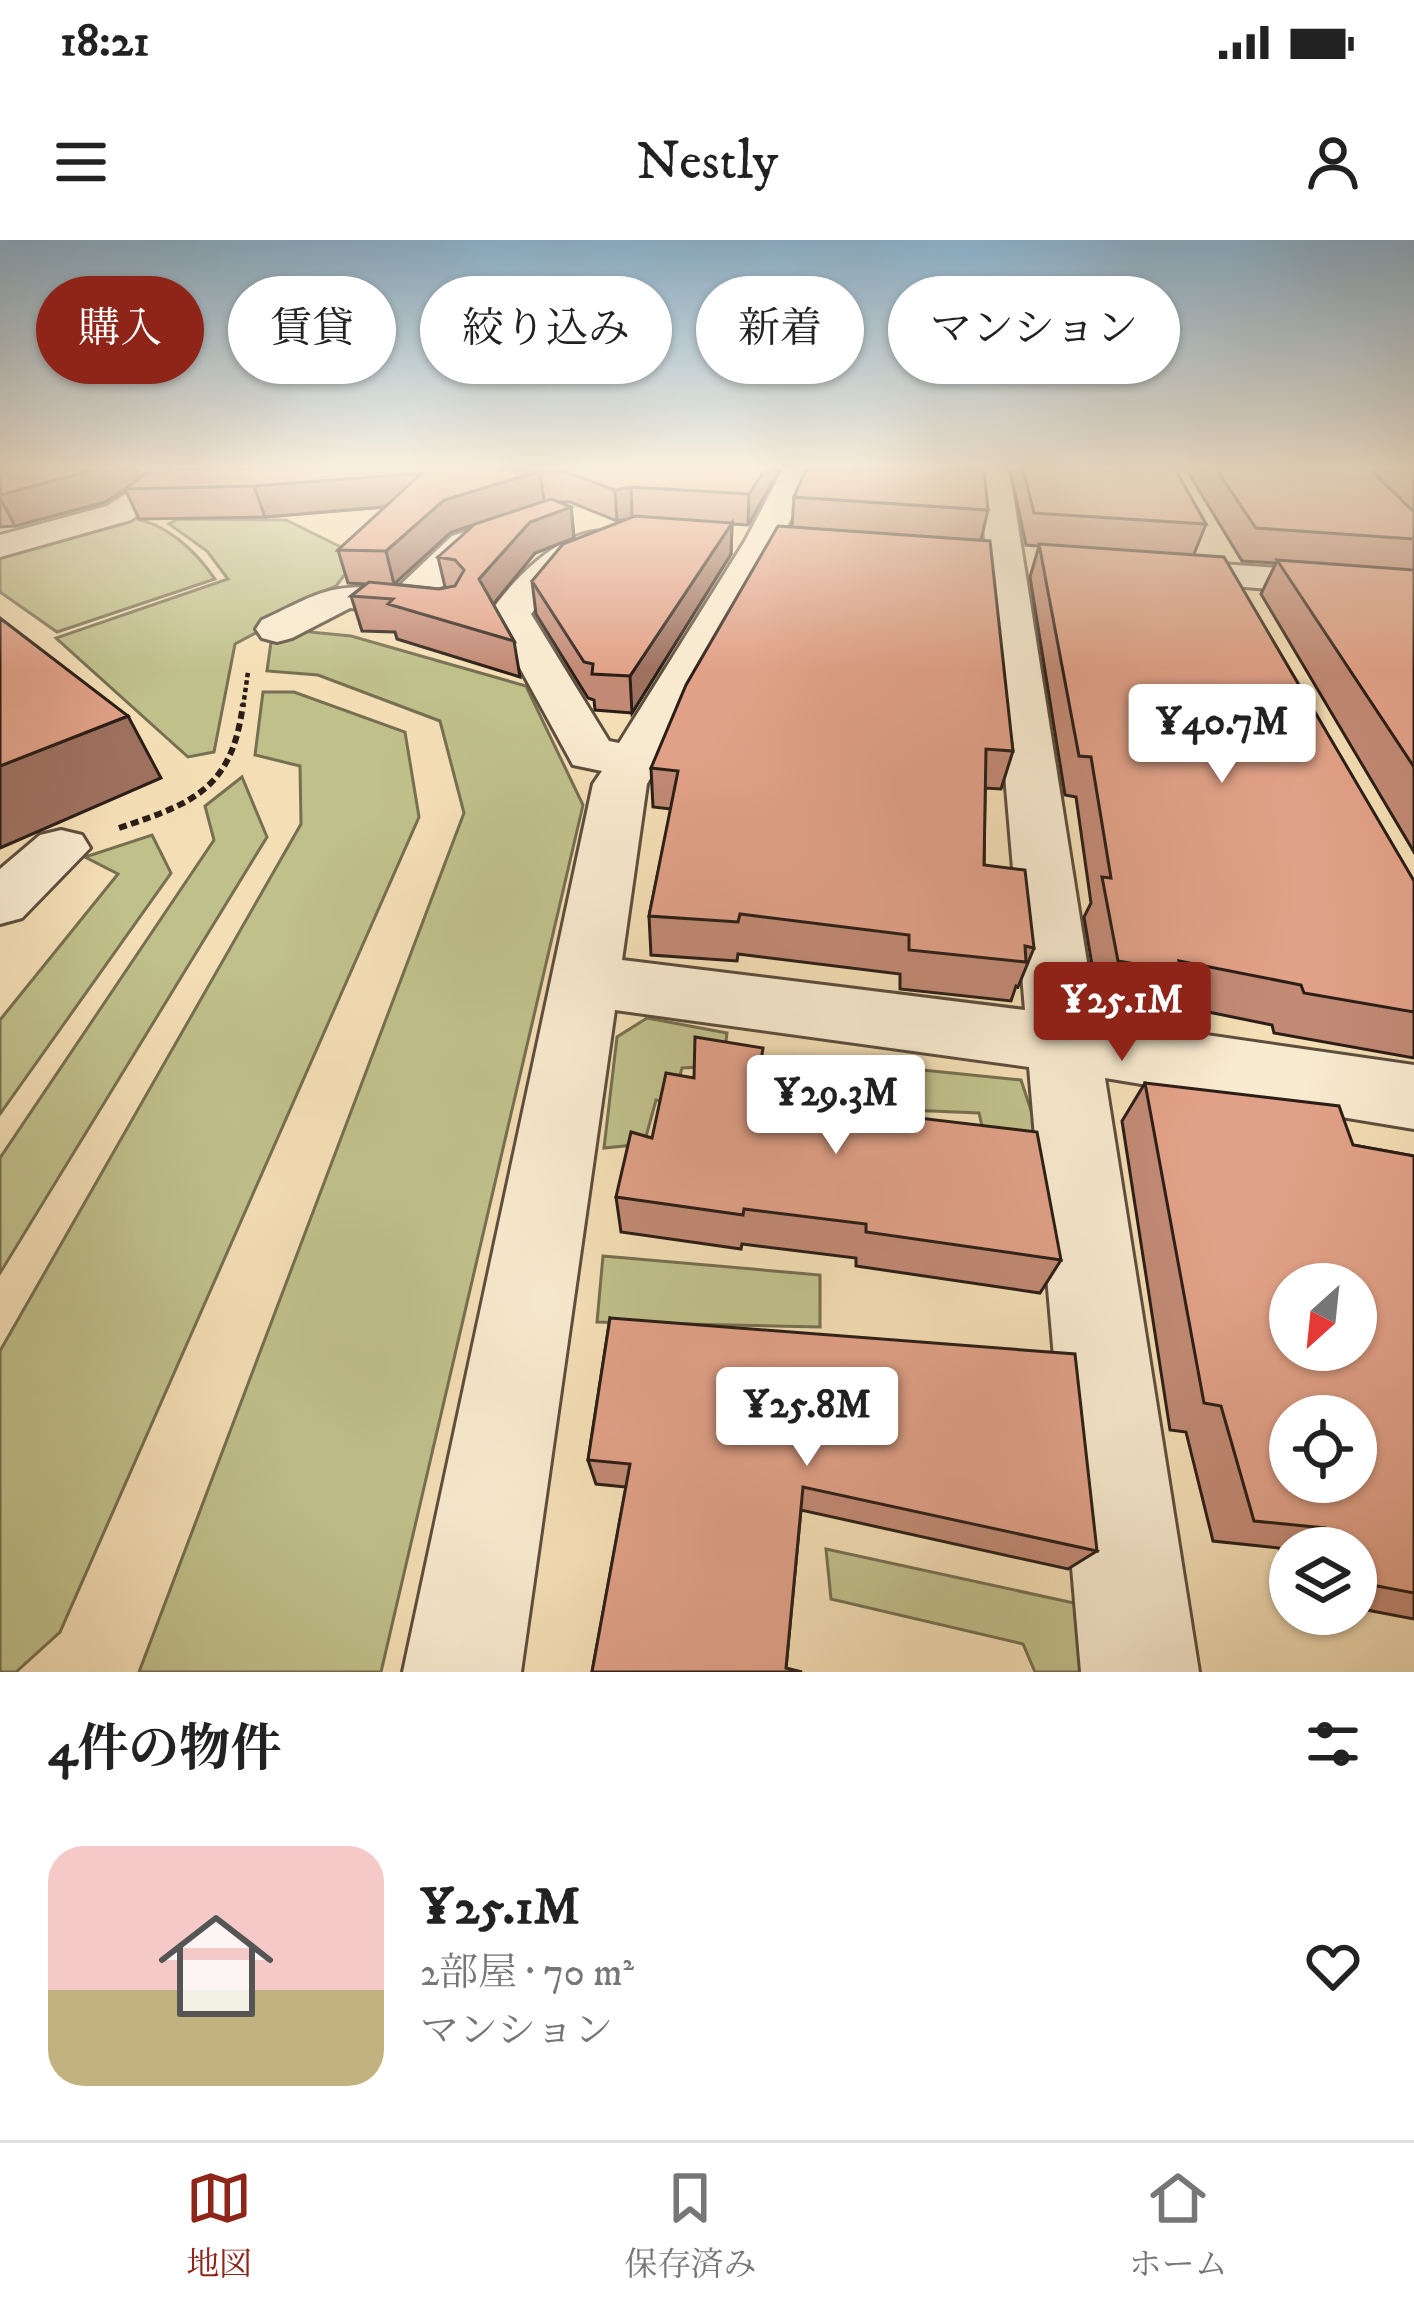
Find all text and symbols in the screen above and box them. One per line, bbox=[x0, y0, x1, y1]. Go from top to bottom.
text: 18:21 bbox=[60, 14, 149, 70]
icon: menu bbox=[48, 129, 114, 195]
text: Nestly bbox=[636, 129, 778, 196]
icon: person bbox=[1300, 129, 1366, 195]
chip: 購入 bbox=[36, 276, 204, 384]
chip: 賃貸 bbox=[228, 276, 396, 384]
chip: 絞り込み bbox=[420, 276, 672, 384]
chip: 新着 bbox=[696, 276, 864, 384]
chip: マンション bbox=[888, 276, 1180, 384]
pin: ¥40.7M bbox=[1124, 684, 1320, 786]
text: ¥40.7M bbox=[1156, 698, 1288, 747]
pin: ¥25.1M bbox=[1024, 962, 1220, 1064]
text: ¥25.1M bbox=[1061, 976, 1183, 1025]
pin: ¥29.3M bbox=[738, 1055, 934, 1157]
text: ¥29.3M bbox=[774, 1069, 898, 1118]
north arrow bbox=[1269, 1263, 1377, 1371]
map controls bbox=[1269, 1263, 1377, 1635]
pin: ¥25.8M bbox=[709, 1367, 905, 1469]
text: ¥25.8M bbox=[743, 1381, 871, 1430]
button: locate bbox=[1269, 1395, 1377, 1503]
button: layers bbox=[1269, 1527, 1377, 1635]
icon: filters bbox=[1300, 1711, 1366, 1777]
text: 4件の物件 bbox=[48, 1718, 281, 1782]
text: ¥25.1M bbox=[420, 1876, 580, 1940]
icon: home bbox=[144, 1894, 288, 2038]
icon: heart bbox=[1300, 1933, 1366, 1999]
text: 2部屋 · 70 m² bbox=[420, 1949, 634, 1998]
text: マンション bbox=[420, 2007, 613, 2056]
tab: 地図 bbox=[186, 2165, 252, 2286]
tab: 保存済み bbox=[624, 2165, 756, 2286]
tab: ホーム bbox=[1129, 2165, 1228, 2286]

